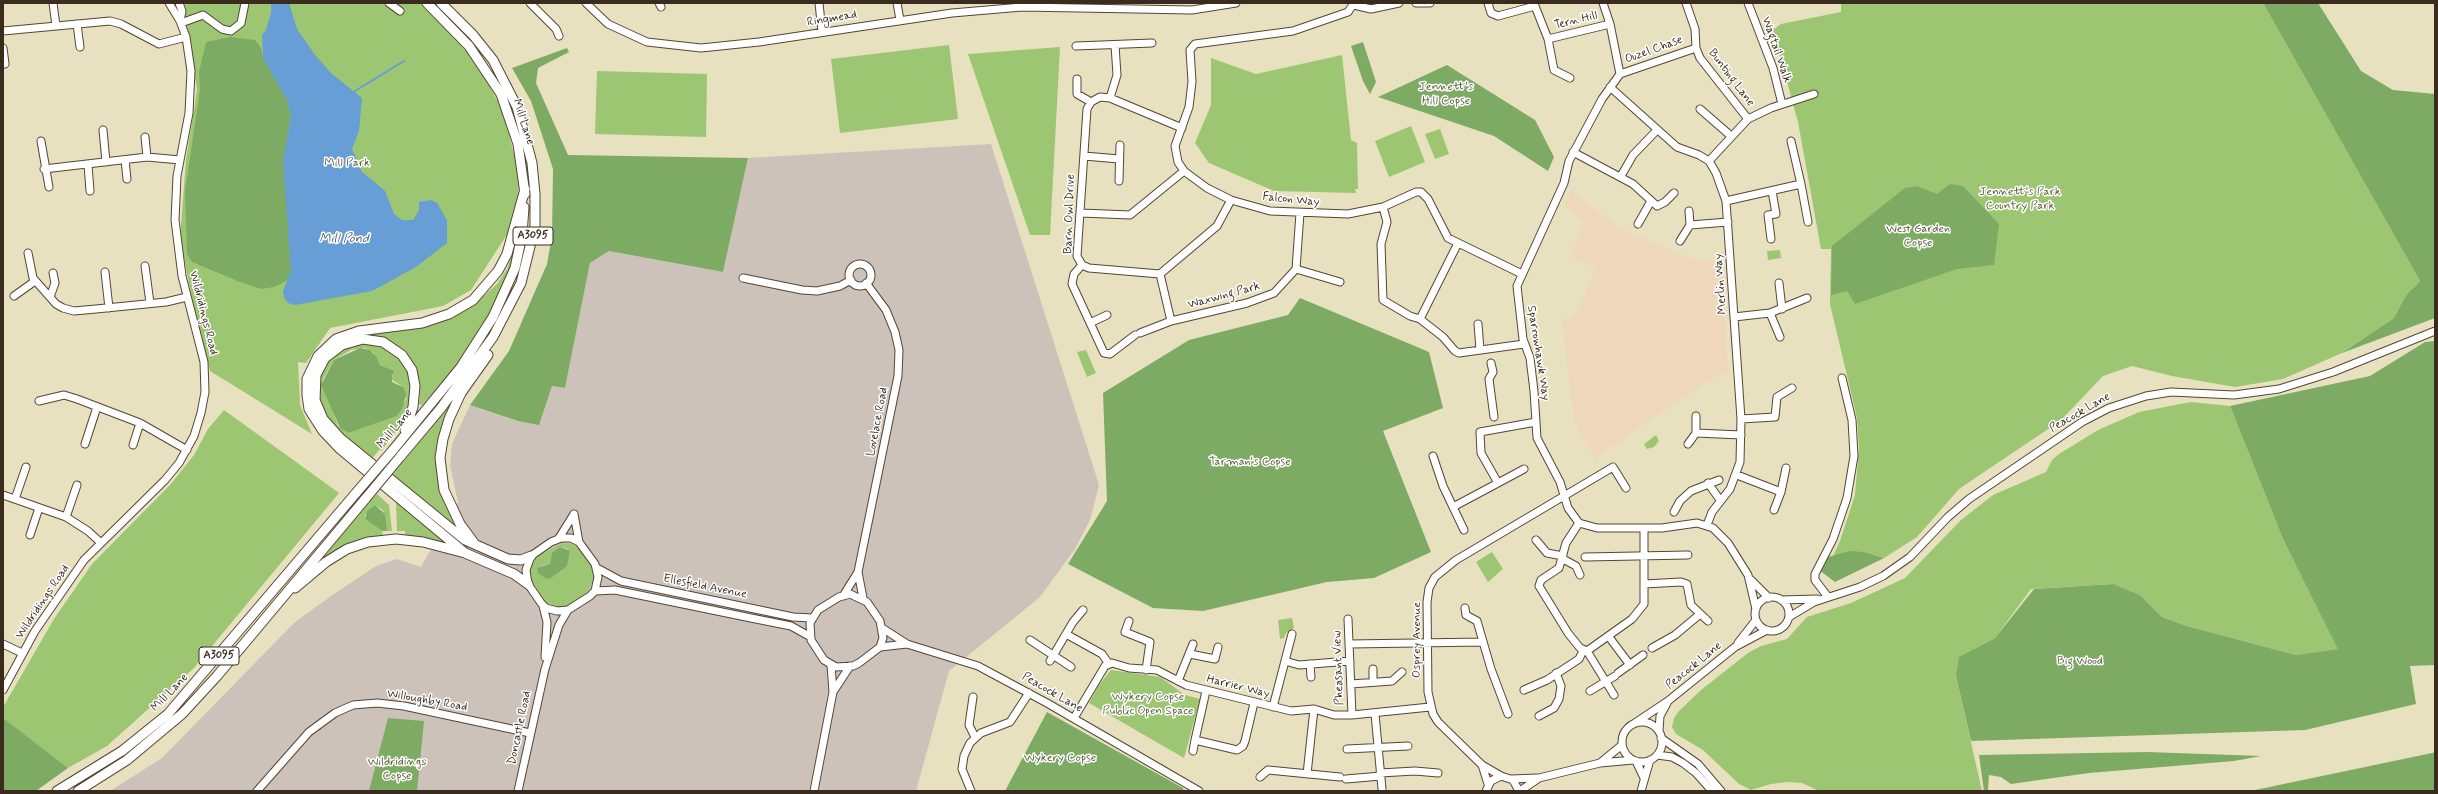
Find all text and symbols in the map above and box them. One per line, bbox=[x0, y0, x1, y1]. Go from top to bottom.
street label: Ringmead bbox=[806, 8, 858, 30]
street label: Tern Hill bbox=[1553, 9, 1599, 33]
street label: Wagtail Walk bbox=[1758, 15, 1794, 85]
street label: Ouzel Chase bbox=[1623, 33, 1685, 67]
street label: Bunting Lane bbox=[1705, 46, 1757, 110]
park label: Jennett's Hill Copse bbox=[1419, 80, 1473, 108]
street label: Mill Lane bbox=[509, 97, 537, 147]
park label: Mill Park bbox=[324, 156, 370, 170]
street label: Barn Owl Drive bbox=[1061, 174, 1079, 254]
park label: Jennett's Park Country Park bbox=[1979, 185, 2061, 213]
street label: Falcon Way bbox=[1262, 190, 1320, 210]
park label: West Garden Copse bbox=[1886, 222, 1950, 250]
road number: A3095 bbox=[513, 227, 553, 245]
water label: Mill Pond bbox=[319, 231, 369, 247]
street label: Merlin Way bbox=[1712, 253, 1730, 315]
street label: Wildridings Road bbox=[186, 269, 220, 357]
street label: Waxwing Park bbox=[1186, 279, 1262, 313]
street label: Sparrowhawk Way bbox=[1523, 304, 1553, 402]
street label: Lovelace Road bbox=[864, 386, 892, 458]
street label: Peacock Lane bbox=[2047, 390, 2113, 436]
street label: Mill Lane bbox=[374, 406, 416, 452]
park label: Tarman's Copse bbox=[1209, 455, 1291, 469]
street label: Wildridings Road bbox=[13, 562, 73, 642]
street label: Ellesfield Avenue bbox=[662, 572, 748, 602]
street label: Osprey Avenue bbox=[1410, 602, 1424, 678]
street label: Pheasant View bbox=[1331, 630, 1347, 706]
street label: Peacock Lane bbox=[1663, 639, 1725, 693]
road number: A3095 bbox=[199, 647, 239, 665]
park label: Big Wood bbox=[2057, 654, 2103, 668]
street label: Peacock Lane bbox=[1019, 670, 1085, 716]
street label: Mill Lane bbox=[148, 671, 192, 715]
street label: Harrier Way bbox=[1205, 672, 1271, 702]
street label: Willoughby Road bbox=[386, 687, 468, 715]
street label: Doncastle Road bbox=[505, 690, 535, 766]
park label: Wykery Copse Public Open Space bbox=[1103, 690, 1193, 718]
park label: Wykery Copse bbox=[1024, 751, 1096, 765]
park label: Wildridings Copse bbox=[367, 755, 427, 783]

